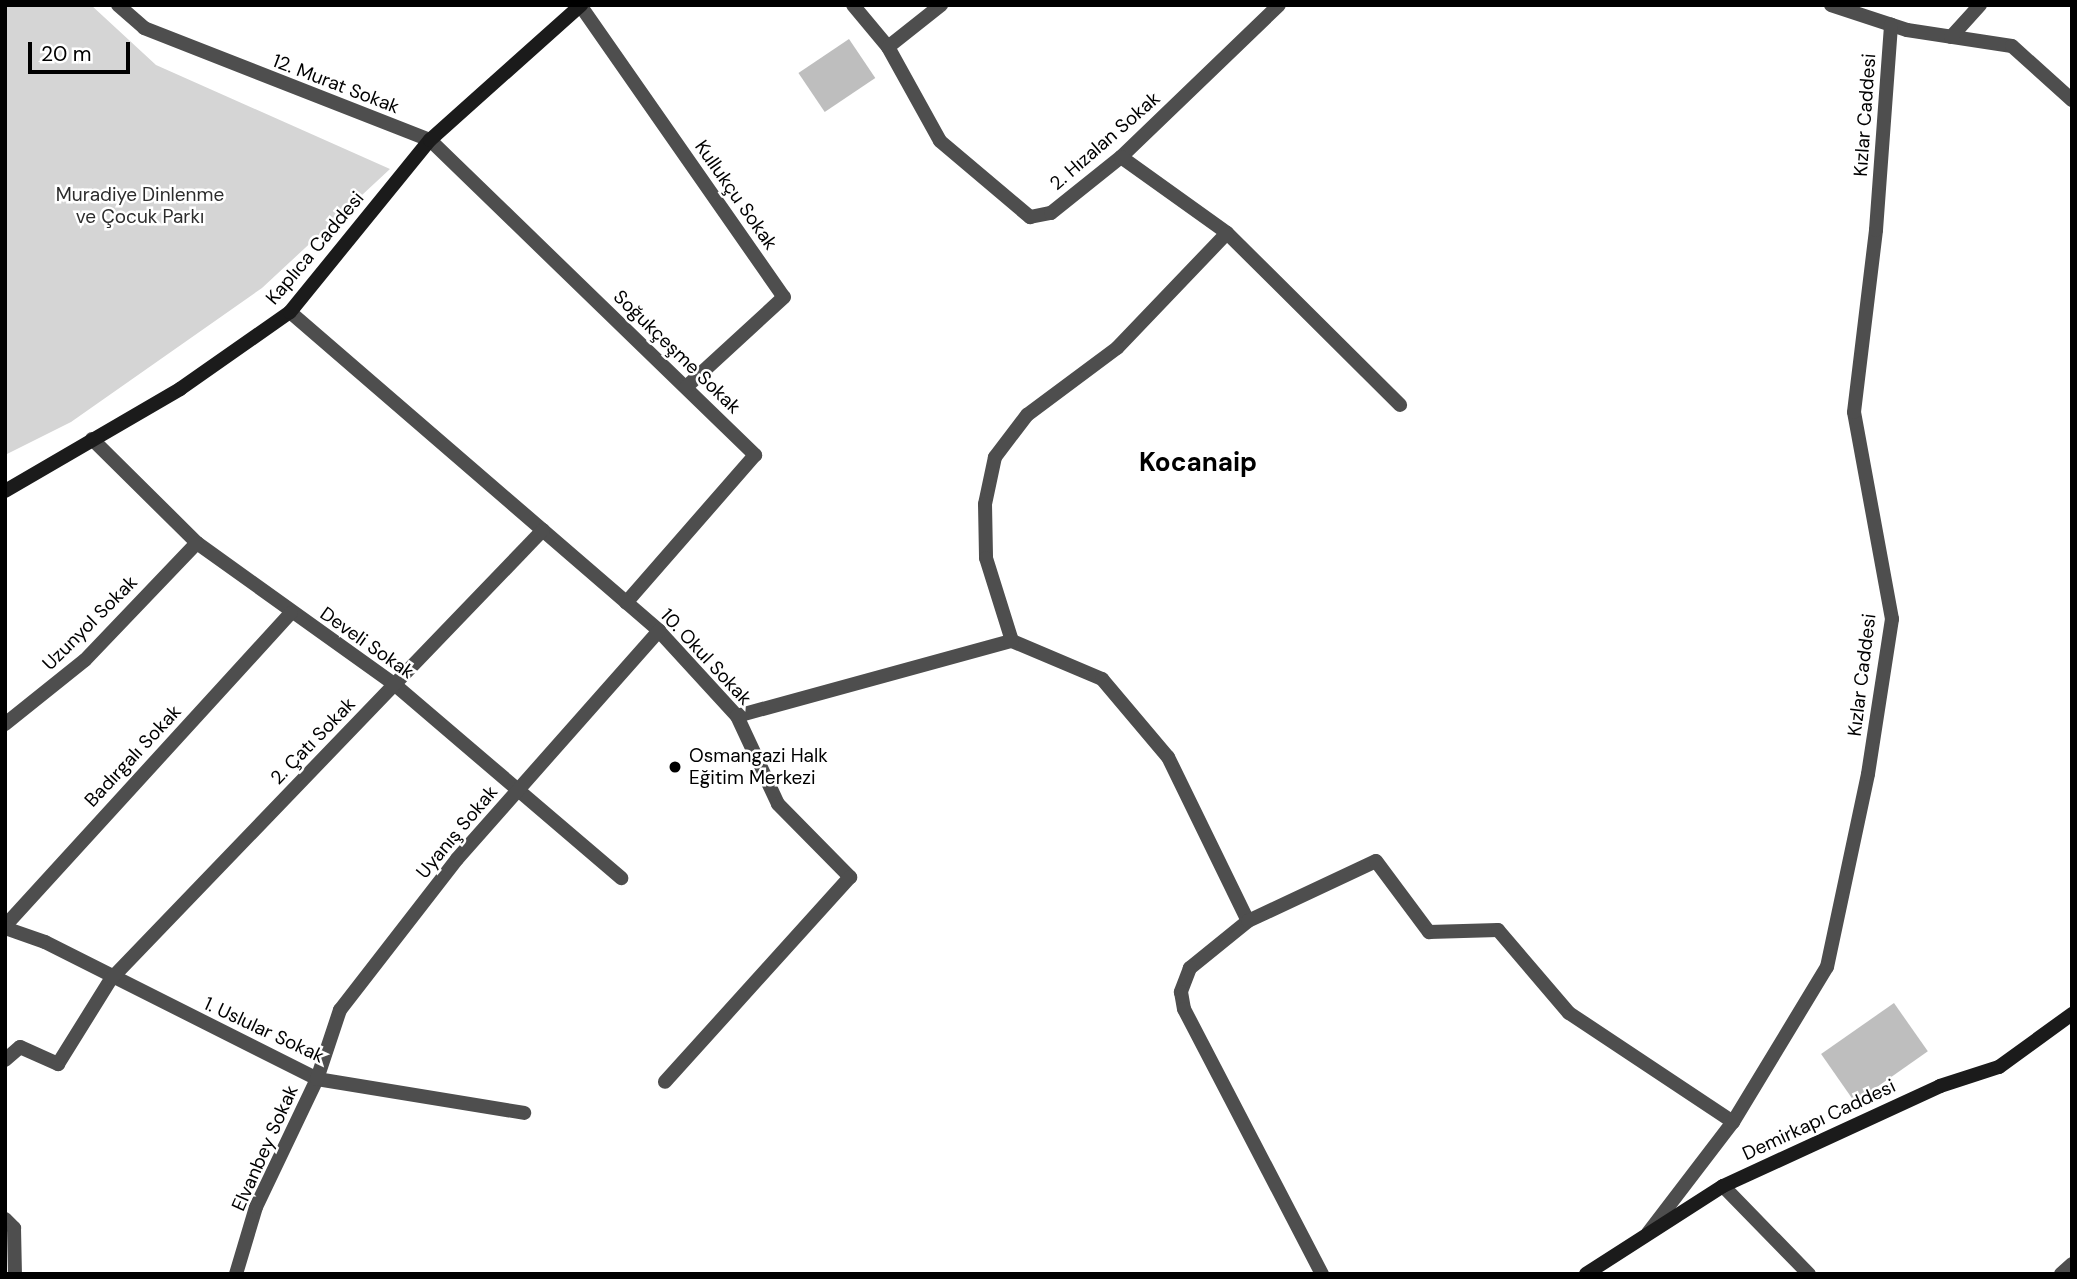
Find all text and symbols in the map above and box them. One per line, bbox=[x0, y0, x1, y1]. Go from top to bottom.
scale bar bbox=[32, 28, 133, 72]
text: 20 m bbox=[41, 40, 92, 68]
street label: 12. Murat Sokak bbox=[269, 49, 403, 119]
street label: Kızlar Caddesi bbox=[1849, 53, 1881, 177]
street label: 2. Hızalan Sokak bbox=[1045, 87, 1165, 195]
street label: Kullukçu Sokak bbox=[690, 136, 782, 254]
park label: Muradiye Dinlenme ve Çocuk Parkı bbox=[56, 184, 224, 228]
street label: Kaplıca Caddesi bbox=[261, 187, 369, 309]
street label: Soğukçeşme Sokak bbox=[609, 285, 745, 419]
district label: Kocanaip bbox=[1139, 447, 1257, 479]
street label: Uzunyol Sokak bbox=[38, 571, 142, 675]
street label: Develi Sokak bbox=[316, 602, 418, 684]
street label: 10. Okul Sokak bbox=[656, 604, 756, 710]
street label: Kızlar Caddesi bbox=[1843, 612, 1881, 738]
street label: 2. Çatı Sokak bbox=[266, 693, 360, 789]
street label: Badırgalı Sokak bbox=[80, 700, 186, 812]
place label: Osmangazi Halk Eğitim Merkezi bbox=[689, 745, 828, 789]
marker: Osmangazi Halk Eğitim Merkezi bbox=[667, 759, 683, 775]
street label: Uyanış Sokak bbox=[412, 781, 502, 883]
street label: 1. Uslular Sokak bbox=[200, 992, 328, 1068]
street label: Demirkapı Caddesi bbox=[1739, 1075, 1899, 1165]
street label: Elvanbey Sokak bbox=[227, 1082, 303, 1214]

